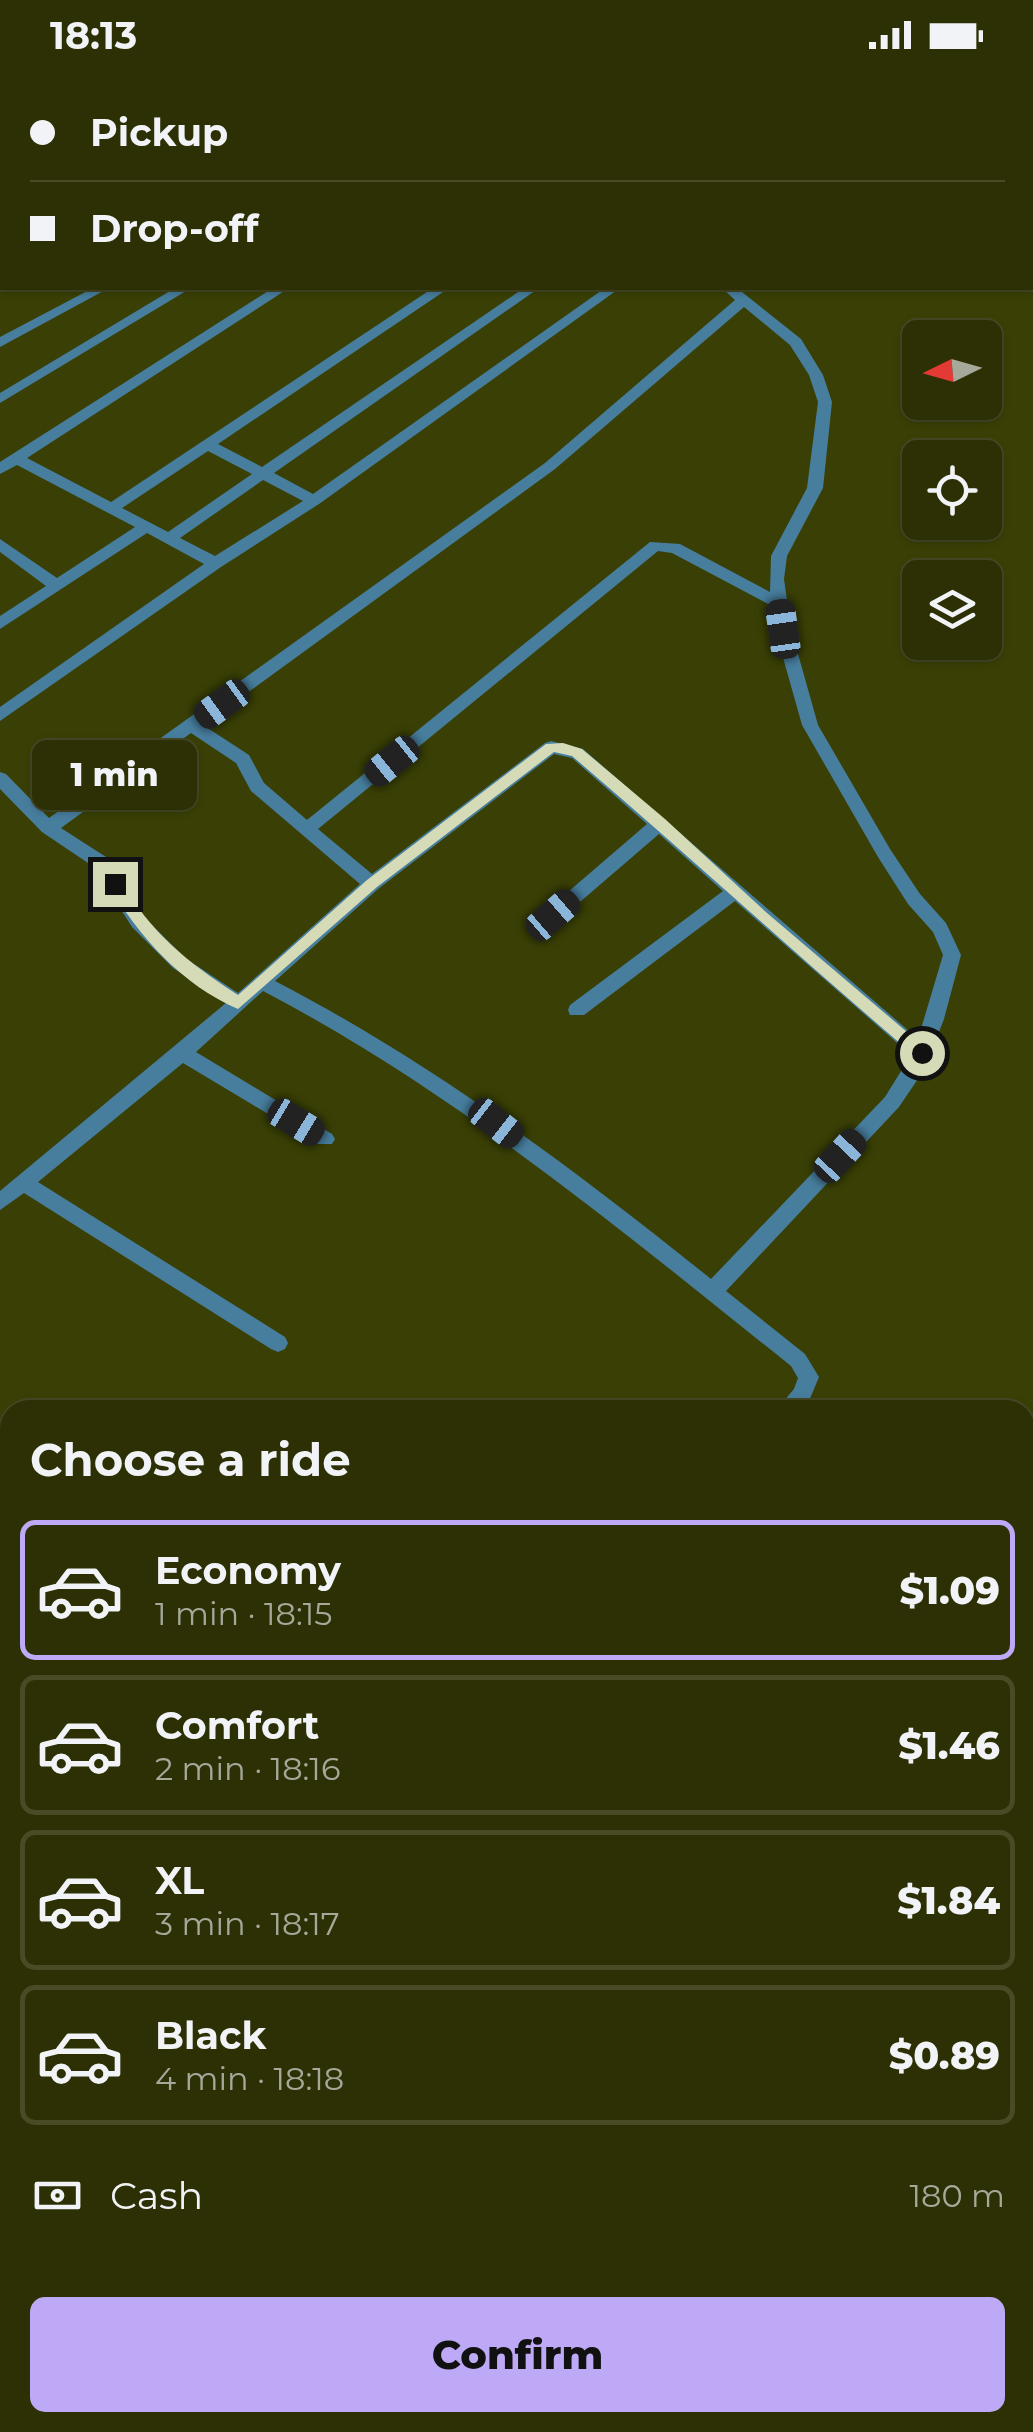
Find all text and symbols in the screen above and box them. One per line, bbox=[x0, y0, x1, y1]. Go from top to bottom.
text: 18:13 bbox=[50, 12, 137, 59]
text: Pickup bbox=[90, 109, 228, 156]
text: Drop-off bbox=[90, 205, 259, 252]
north arrow bbox=[902, 320, 1002, 420]
map controls bbox=[902, 320, 1002, 660]
button: locate bbox=[902, 440, 1002, 540]
button: layers bbox=[902, 560, 1002, 660]
car bbox=[764, 597, 802, 661]
car bbox=[189, 674, 255, 734]
car bbox=[359, 730, 425, 792]
callout: 1 min bbox=[32, 739, 198, 809]
text: 1 min bbox=[70, 755, 159, 794]
route end bbox=[93, 862, 138, 907]
car bbox=[521, 884, 585, 946]
route start bbox=[900, 1031, 945, 1076]
car bbox=[463, 1093, 529, 1153]
car bbox=[263, 1094, 329, 1150]
car bbox=[809, 1124, 871, 1188]
text: Choose a ride bbox=[30, 1432, 351, 1487]
icon: car bbox=[35, 1545, 125, 1635]
text: Economy bbox=[155, 1547, 341, 1594]
text: $1.09 bbox=[899, 1567, 1000, 1614]
text: 1 min · 18:15 bbox=[155, 1594, 332, 1633]
icon: car bbox=[35, 1700, 125, 1790]
text: Comfort bbox=[155, 1702, 319, 1749]
text: $1.46 bbox=[898, 1722, 1000, 1769]
text: 2 min · 18:16 bbox=[155, 1749, 340, 1788]
icon: car bbox=[35, 1855, 125, 1945]
text: XL bbox=[155, 1857, 204, 1904]
text: $1.84 bbox=[897, 1877, 1000, 1924]
text: 3 min · 18:17 bbox=[155, 1904, 340, 1943]
icon: car bbox=[35, 2010, 125, 2100]
text: Black bbox=[155, 2012, 266, 2059]
text: $0.89 bbox=[889, 2032, 1000, 2079]
text: 4 min · 18:18 bbox=[155, 2059, 344, 2098]
icon: cash bbox=[30, 2168, 85, 2223]
text: Cash bbox=[110, 2172, 203, 2219]
text: 180 m bbox=[910, 2176, 1005, 2215]
button: Confirm bbox=[30, 2297, 1005, 2412]

